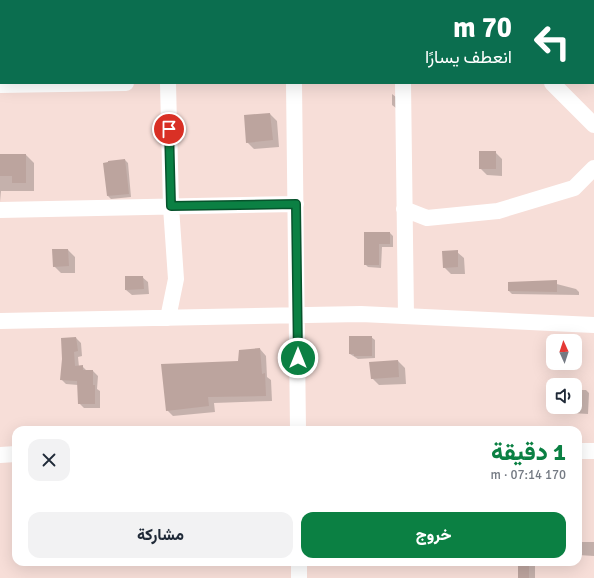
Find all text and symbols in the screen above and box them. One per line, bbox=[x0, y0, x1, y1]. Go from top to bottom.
text: 70 m bbox=[453, 11, 512, 45]
icon: left bbox=[526, 16, 578, 68]
text: انعطف يسارًا bbox=[425, 46, 512, 68]
pin bbox=[152, 112, 186, 146]
icon: arrive bbox=[158, 118, 180, 140]
north arrow bbox=[546, 334, 582, 370]
map controls bbox=[546, 334, 582, 414]
position arrow bbox=[277, 337, 319, 379]
button: sound bbox=[546, 378, 582, 414]
text: 1 دقيقة bbox=[491, 437, 566, 467]
button: close bbox=[28, 439, 70, 481]
text: 170 m · 07:14 bbox=[490, 467, 566, 483]
button: مشاركة bbox=[28, 512, 293, 558]
button: خروج bbox=[301, 512, 566, 558]

